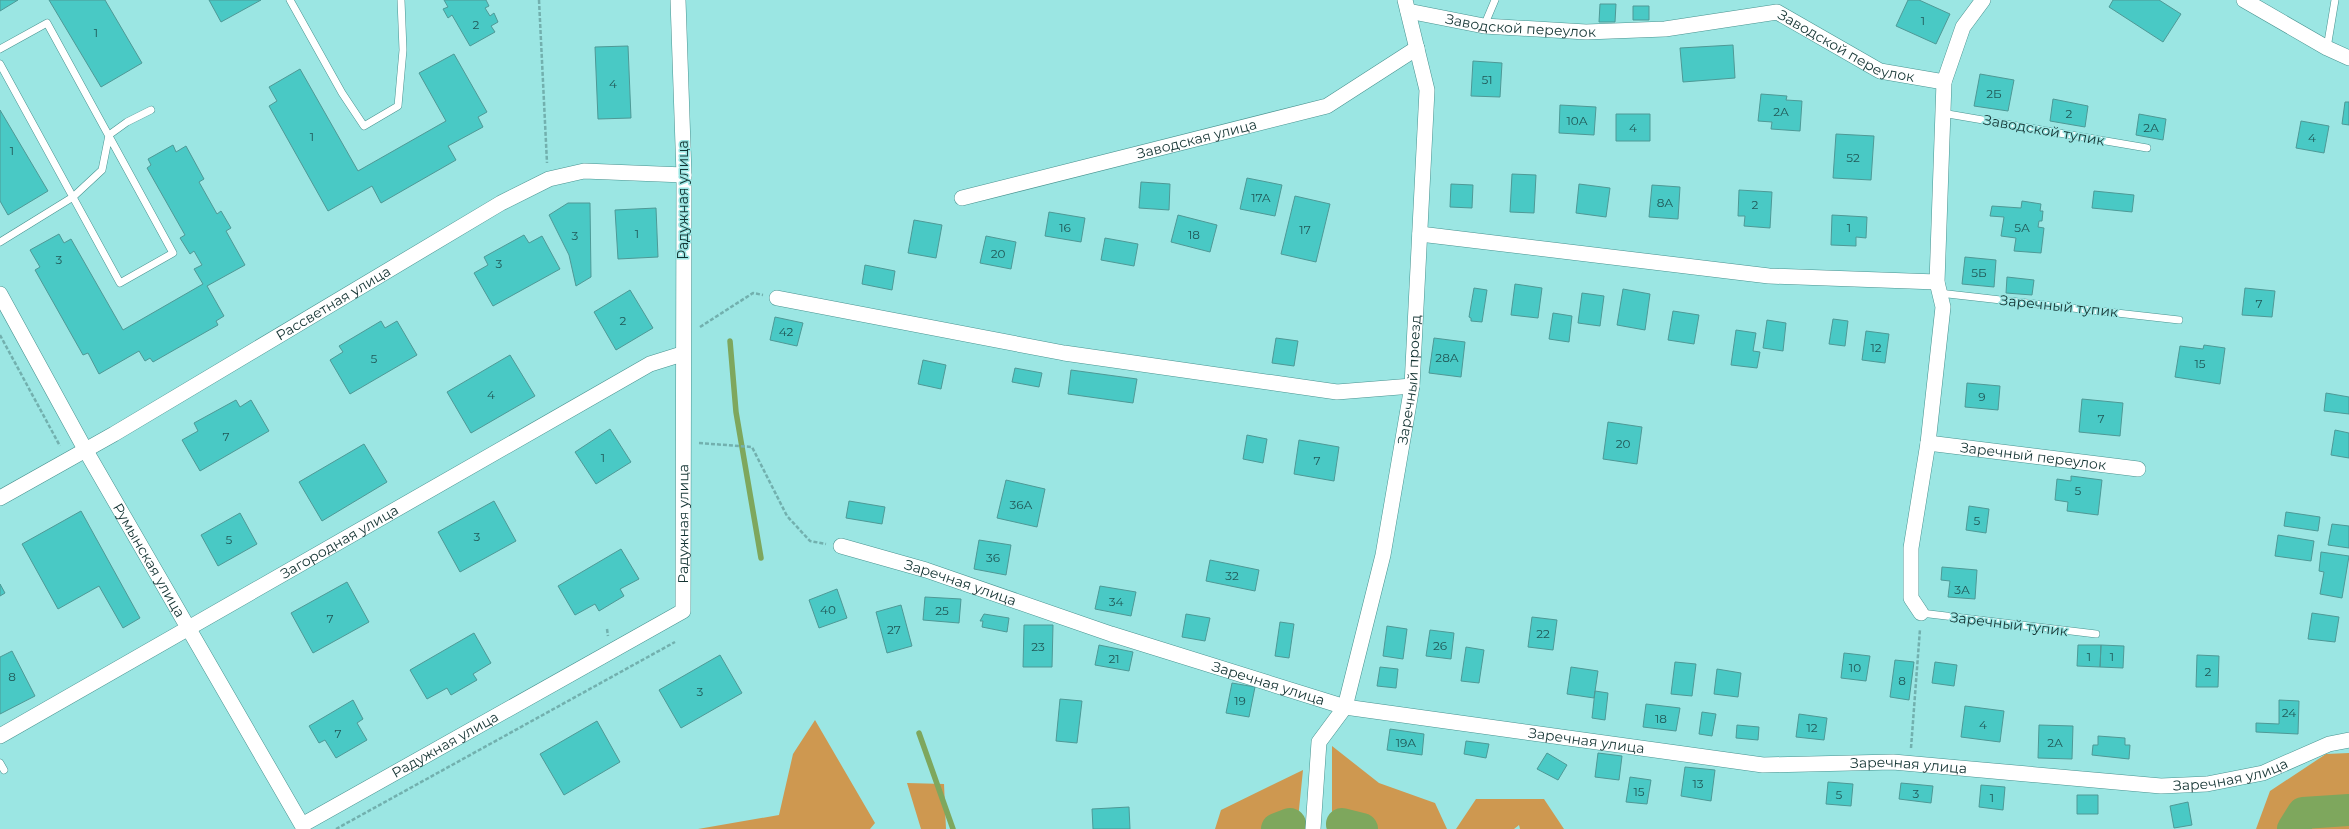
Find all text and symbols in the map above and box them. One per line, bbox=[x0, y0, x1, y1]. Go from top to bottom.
street label: Заводской переулок bbox=[1775, 5, 1916, 86]
street label: Заводской переулок bbox=[1444, 10, 1596, 41]
house number: 1 bbox=[1921, 13, 1925, 28]
house number: 2 bbox=[473, 17, 480, 32]
house number: 1 bbox=[94, 25, 98, 40]
house number: 51 bbox=[1481, 72, 1493, 87]
house number: 4 bbox=[609, 76, 617, 91]
house number: 2Б bbox=[1986, 86, 2002, 101]
house number: 2А bbox=[1773, 104, 1789, 119]
house number: 2 bbox=[2066, 106, 2073, 121]
street label: Заводской тупик bbox=[1982, 110, 2106, 150]
house number: 10А bbox=[1566, 113, 1588, 128]
street label: Заводская улица bbox=[1135, 115, 1259, 163]
house number: 4 bbox=[1629, 120, 1637, 135]
house number: 2А bbox=[2143, 120, 2159, 135]
house number: 1 bbox=[310, 129, 314, 144]
house number: 4 bbox=[2308, 130, 2316, 145]
street label: Радужная улица bbox=[674, 140, 692, 260]
house number: 1 bbox=[10, 143, 14, 158]
house number: 52 bbox=[1846, 150, 1860, 165]
house number: 17А bbox=[1251, 190, 1271, 205]
house number: 8А bbox=[1657, 195, 1673, 210]
house number: 2 bbox=[1752, 197, 1759, 212]
house number: 16 bbox=[1059, 220, 1071, 235]
house number: 1 bbox=[1847, 220, 1851, 235]
house number: 5А bbox=[2014, 220, 2030, 235]
house number: 17 bbox=[1299, 222, 1311, 237]
house number: 1 bbox=[635, 226, 639, 241]
house number: 18 bbox=[1188, 227, 1200, 242]
house number: 3 bbox=[572, 228, 579, 243]
house number: 20 bbox=[991, 246, 1005, 261]
house number: 3 bbox=[56, 252, 63, 267]
house number: 3 bbox=[496, 256, 503, 271]
street label: Рассветная улица bbox=[273, 262, 394, 344]
house number: 5Б bbox=[1971, 265, 1987, 280]
street label: Заречный тупик bbox=[1999, 291, 2119, 321]
house number: 7 bbox=[2255, 296, 2263, 311]
house number: 2 bbox=[620, 313, 627, 328]
street label: Заречный проезд bbox=[1393, 314, 1425, 446]
house number: 42 bbox=[779, 324, 794, 339]
house number: 12 bbox=[1870, 340, 1882, 355]
house number: 28А bbox=[1435, 350, 1459, 365]
house number: 5 bbox=[371, 351, 378, 366]
house number: 15 bbox=[2194, 356, 2206, 371]
house number: 4 bbox=[487, 387, 495, 402]
house number: 9 bbox=[1978, 389, 1986, 404]
house number: 7 bbox=[2097, 411, 2105, 426]
house number: 7 bbox=[222, 429, 230, 444]
house number: 20 bbox=[1616, 436, 1630, 451]
street label: Заречный переулок bbox=[1959, 438, 2107, 474]
house number: 1 bbox=[601, 450, 605, 465]
house number: 7 bbox=[1313, 453, 1321, 468]
street label: Радужная улица bbox=[674, 464, 692, 584]
house number: 5 bbox=[2075, 483, 2082, 498]
house number: 36А bbox=[1009, 497, 1033, 512]
street label: Румынская улица bbox=[109, 500, 189, 621]
street label: Загородная улица bbox=[277, 501, 402, 583]
house number: 5 bbox=[1974, 513, 1981, 528]
house number: 3 bbox=[474, 529, 481, 544]
house number: 5 bbox=[226, 532, 233, 547]
house number: 36 bbox=[986, 550, 1000, 565]
street label: Заречная улица bbox=[903, 555, 1019, 610]
house number: 32 bbox=[1225, 568, 1239, 583]
house number: 3А bbox=[1954, 582, 1970, 597]
house number: 34 bbox=[1109, 594, 1123, 609]
house number: 40 bbox=[820, 602, 836, 617]
house number: 25 bbox=[935, 603, 949, 618]
street label: Заречный тупик bbox=[1949, 608, 2069, 640]
house number: 7 bbox=[326, 611, 334, 626]
house number: 27 bbox=[887, 622, 901, 637]
house number: 22 bbox=[1536, 626, 1550, 641]
house number: 26 bbox=[1433, 638, 1447, 653]
house number: 23 bbox=[1031, 639, 1045, 654]
house number: 1 bbox=[2087, 649, 2091, 664]
house number: 1 bbox=[2110, 649, 2114, 664]
house number: 21 bbox=[1108, 651, 1120, 666]
street label: Заречная улица bbox=[1210, 657, 1327, 709]
house number: 10 bbox=[1849, 660, 1861, 675]
house number: 2 bbox=[2205, 664, 2212, 679]
house number: 8 bbox=[8, 669, 16, 684]
house number: 8 bbox=[1898, 673, 1906, 688]
house number: 3 bbox=[697, 684, 704, 699]
house number: 19 bbox=[1234, 693, 1246, 708]
house number: 24 bbox=[2282, 705, 2296, 720]
street label: Радужная улица bbox=[388, 707, 502, 782]
house number: 18 bbox=[1655, 711, 1667, 726]
house number: 4 bbox=[1979, 717, 1987, 732]
house number: 12 bbox=[1806, 720, 1818, 735]
street label: Заречная улица bbox=[1527, 724, 1646, 757]
house number: 7 bbox=[334, 726, 342, 741]
house number: 19А bbox=[1396, 735, 1416, 750]
house number: 2А bbox=[2047, 735, 2063, 750]
street label: Заречная улица bbox=[1850, 753, 1968, 778]
street label: Заречная улица bbox=[2173, 754, 2291, 794]
house number: 13 bbox=[1692, 776, 1704, 791]
house number: 15 bbox=[1633, 784, 1645, 799]
house number: 3 bbox=[1913, 786, 1920, 801]
house number: 5 bbox=[1836, 787, 1843, 802]
house number: 1 bbox=[1990, 790, 1994, 805]

